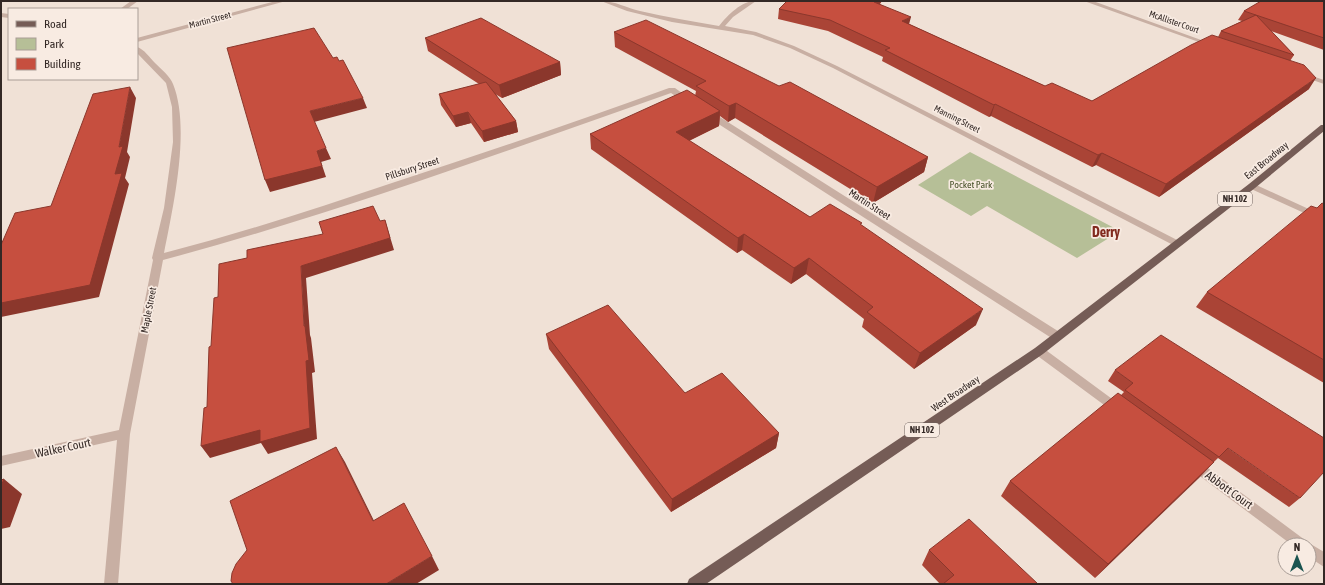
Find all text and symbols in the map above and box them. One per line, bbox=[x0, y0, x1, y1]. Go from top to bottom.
legend bbox=[8, 8, 138, 80]
street label: McAllister Court bbox=[1148, 9, 1201, 35]
street label: Martin Street bbox=[188, 10, 232, 30]
text: Road bbox=[44, 17, 67, 31]
text: Park bbox=[44, 37, 65, 51]
text: Building bbox=[44, 57, 82, 71]
street label: Manning Street bbox=[932, 103, 982, 135]
street label: East Broadway bbox=[1242, 139, 1290, 181]
street label: Pillsbury Street bbox=[384, 155, 440, 182]
park label: Pocket Park bbox=[950, 179, 993, 190]
street label: Martin Street bbox=[847, 187, 893, 222]
road number: NH 102 bbox=[1218, 192, 1252, 206]
district label: Derry bbox=[1092, 224, 1120, 240]
street label: Maple Street bbox=[139, 286, 158, 334]
street label: West Broadway bbox=[929, 373, 981, 414]
road number: NH 102 bbox=[905, 423, 939, 437]
street label: Walker Court bbox=[34, 435, 93, 461]
street label: Abbott Court bbox=[1203, 468, 1256, 512]
north arrow bbox=[1277, 537, 1317, 577]
text: N bbox=[1294, 541, 1300, 553]

